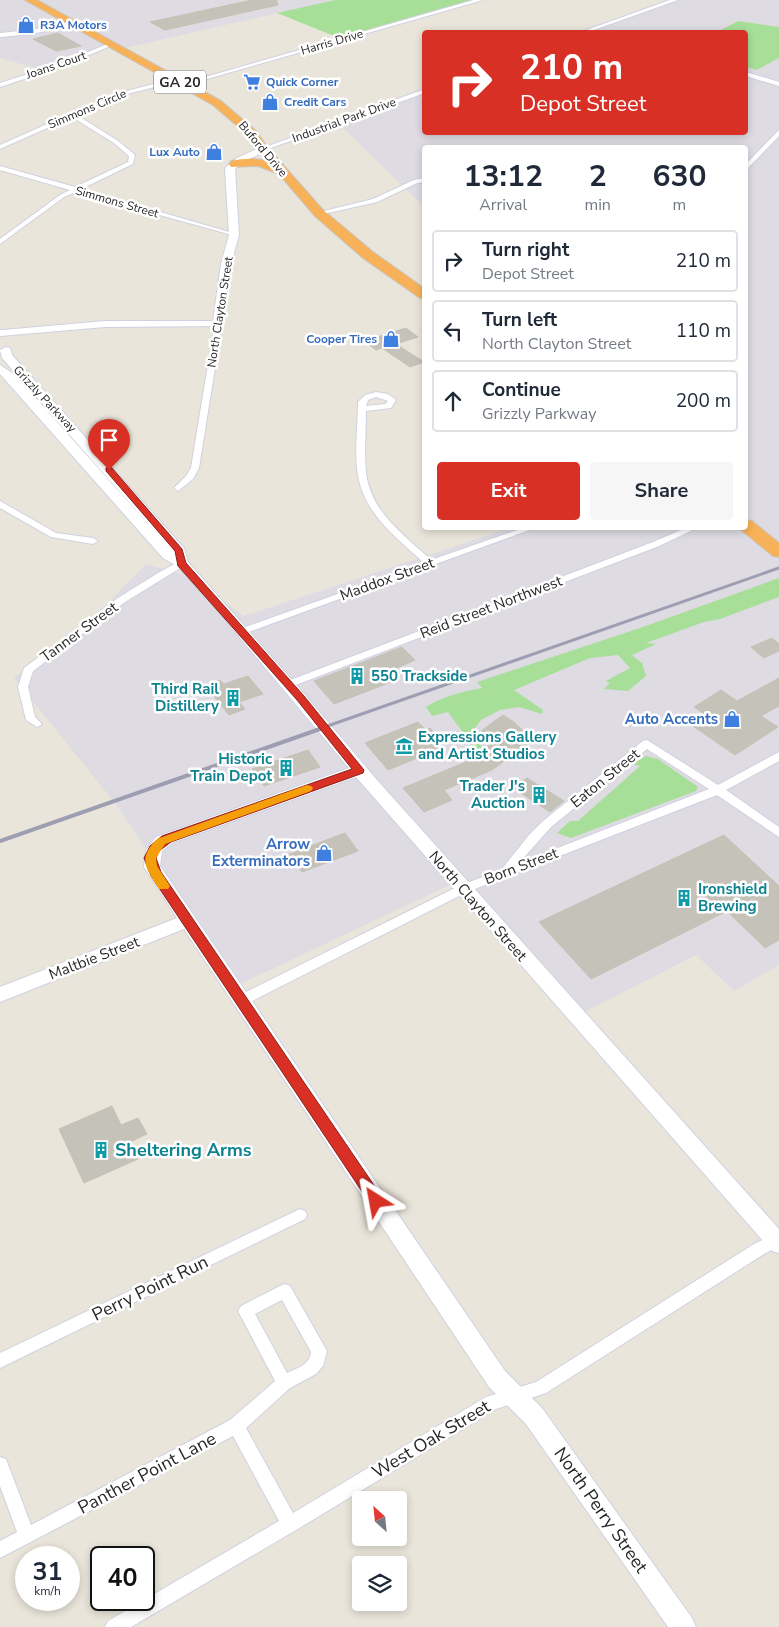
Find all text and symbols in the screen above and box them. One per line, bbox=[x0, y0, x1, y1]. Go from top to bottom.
shop icon: R3A Motors bbox=[16, 15, 36, 35]
place label: R3A Motors bbox=[40, 17, 107, 33]
street label: Harris Drive bbox=[299, 25, 365, 59]
text: 210 m bbox=[520, 44, 623, 91]
street label: Joans Court bbox=[23, 47, 89, 83]
icon: right bbox=[437, 50, 502, 115]
road number: GA 20 bbox=[154, 70, 206, 94]
supermarket icon: Quick Corner bbox=[242, 72, 262, 92]
place label: Quick Corner bbox=[266, 74, 339, 90]
street label: Simmons Circle bbox=[45, 85, 129, 133]
text: Depot Street bbox=[520, 89, 646, 119]
shop icon: Credit Cars bbox=[260, 92, 280, 112]
place label: Credit Cars bbox=[284, 94, 347, 110]
street label: Industrial Park Drive bbox=[290, 94, 398, 146]
street label: Buford Drive bbox=[235, 118, 291, 180]
shop icon: Lux Auto bbox=[204, 142, 224, 162]
place label: Lux Auto bbox=[149, 144, 200, 160]
text: 13:12 bbox=[464, 156, 543, 197]
text: 2 bbox=[589, 156, 607, 197]
text: 630 bbox=[652, 156, 706, 197]
street label: Simmons Street bbox=[74, 182, 161, 222]
text: Arrival bbox=[479, 194, 527, 216]
text: min bbox=[584, 194, 611, 216]
text: m bbox=[673, 194, 686, 216]
text: Turn right bbox=[482, 237, 569, 263]
icon: right bbox=[439, 247, 467, 275]
text: 210 m bbox=[676, 248, 731, 274]
street label: North Clayton Street bbox=[203, 255, 237, 369]
text: Depot Street bbox=[482, 263, 574, 285]
text: Turn left bbox=[482, 307, 557, 333]
icon: left bbox=[439, 317, 467, 345]
text: 110 m bbox=[676, 318, 731, 344]
shop icon: Cooper Tires bbox=[381, 329, 401, 349]
place label: Cooper Tires bbox=[306, 331, 377, 347]
text: North Clayton Street bbox=[482, 333, 631, 355]
street label: Grizzly Parkway bbox=[10, 362, 81, 436]
text: Continue bbox=[482, 377, 561, 403]
icon: ahead bbox=[439, 387, 467, 415]
text: 200 m bbox=[676, 388, 731, 414]
text: Grizzly Parkway bbox=[482, 403, 596, 425]
pin bbox=[88, 419, 130, 470]
icon: arrive bbox=[95, 426, 123, 454]
button: Exit bbox=[437, 462, 580, 520]
button: Share bbox=[590, 462, 733, 520]
street label: Maddox Street bbox=[337, 552, 438, 605]
street label: Reid Street Northwest bbox=[417, 570, 566, 643]
street label: Tanner Street bbox=[36, 597, 122, 667]
building icon: 550 Trackside bbox=[347, 666, 367, 686]
place label: 550 Trackside bbox=[371, 666, 467, 686]
place label: Third Rail Distillery bbox=[151, 679, 219, 716]
building icon: Third Rail Distillery bbox=[223, 688, 243, 708]
place label: Auto Accents bbox=[625, 709, 718, 729]
shop icon: Auto Accents bbox=[722, 709, 742, 729]
place label: Expressions Gallery and Artist Studios bbox=[418, 727, 556, 764]
museum icon: Expressions Gallery and Artist Studios bbox=[394, 736, 414, 756]
street label: Eaton Street bbox=[566, 744, 644, 812]
place label: Historic Train Depot bbox=[190, 749, 272, 786]
building icon: Historic Train Depot bbox=[276, 758, 296, 778]
place label: Trader J's Auction bbox=[460, 776, 525, 813]
building icon: Trader J's Auction bbox=[529, 785, 549, 805]
place label: Arrow Exterminators bbox=[212, 834, 310, 871]
shop icon: Arrow Exterminators bbox=[314, 843, 334, 863]
street label: Born Street bbox=[481, 843, 561, 889]
street label: North Clayton Street bbox=[425, 847, 532, 966]
place label: Ironshield Brewing bbox=[698, 879, 767, 916]
building icon: Ironshield Brewing bbox=[674, 888, 694, 908]
street label: Maltbie Street bbox=[46, 931, 143, 984]
place label: Sheltering Arms bbox=[115, 1138, 252, 1162]
building icon: Sheltering Arms bbox=[91, 1140, 111, 1160]
position arrow bbox=[349, 1174, 401, 1226]
street label: Perry Point Run bbox=[88, 1249, 212, 1327]
street label: West Oak Street bbox=[367, 1394, 495, 1484]
street label: Panther Point Lane bbox=[74, 1426, 220, 1520]
street label: North Perry Street bbox=[549, 1442, 654, 1578]
north arrow bbox=[352, 1491, 408, 1546]
map controls bbox=[352, 1491, 407, 1611]
speed limit sign: 40 bbox=[90, 1546, 155, 1611]
text: 31 bbox=[32, 1555, 63, 1589]
button: layers bbox=[352, 1556, 407, 1611]
text: km/h bbox=[34, 1583, 61, 1599]

